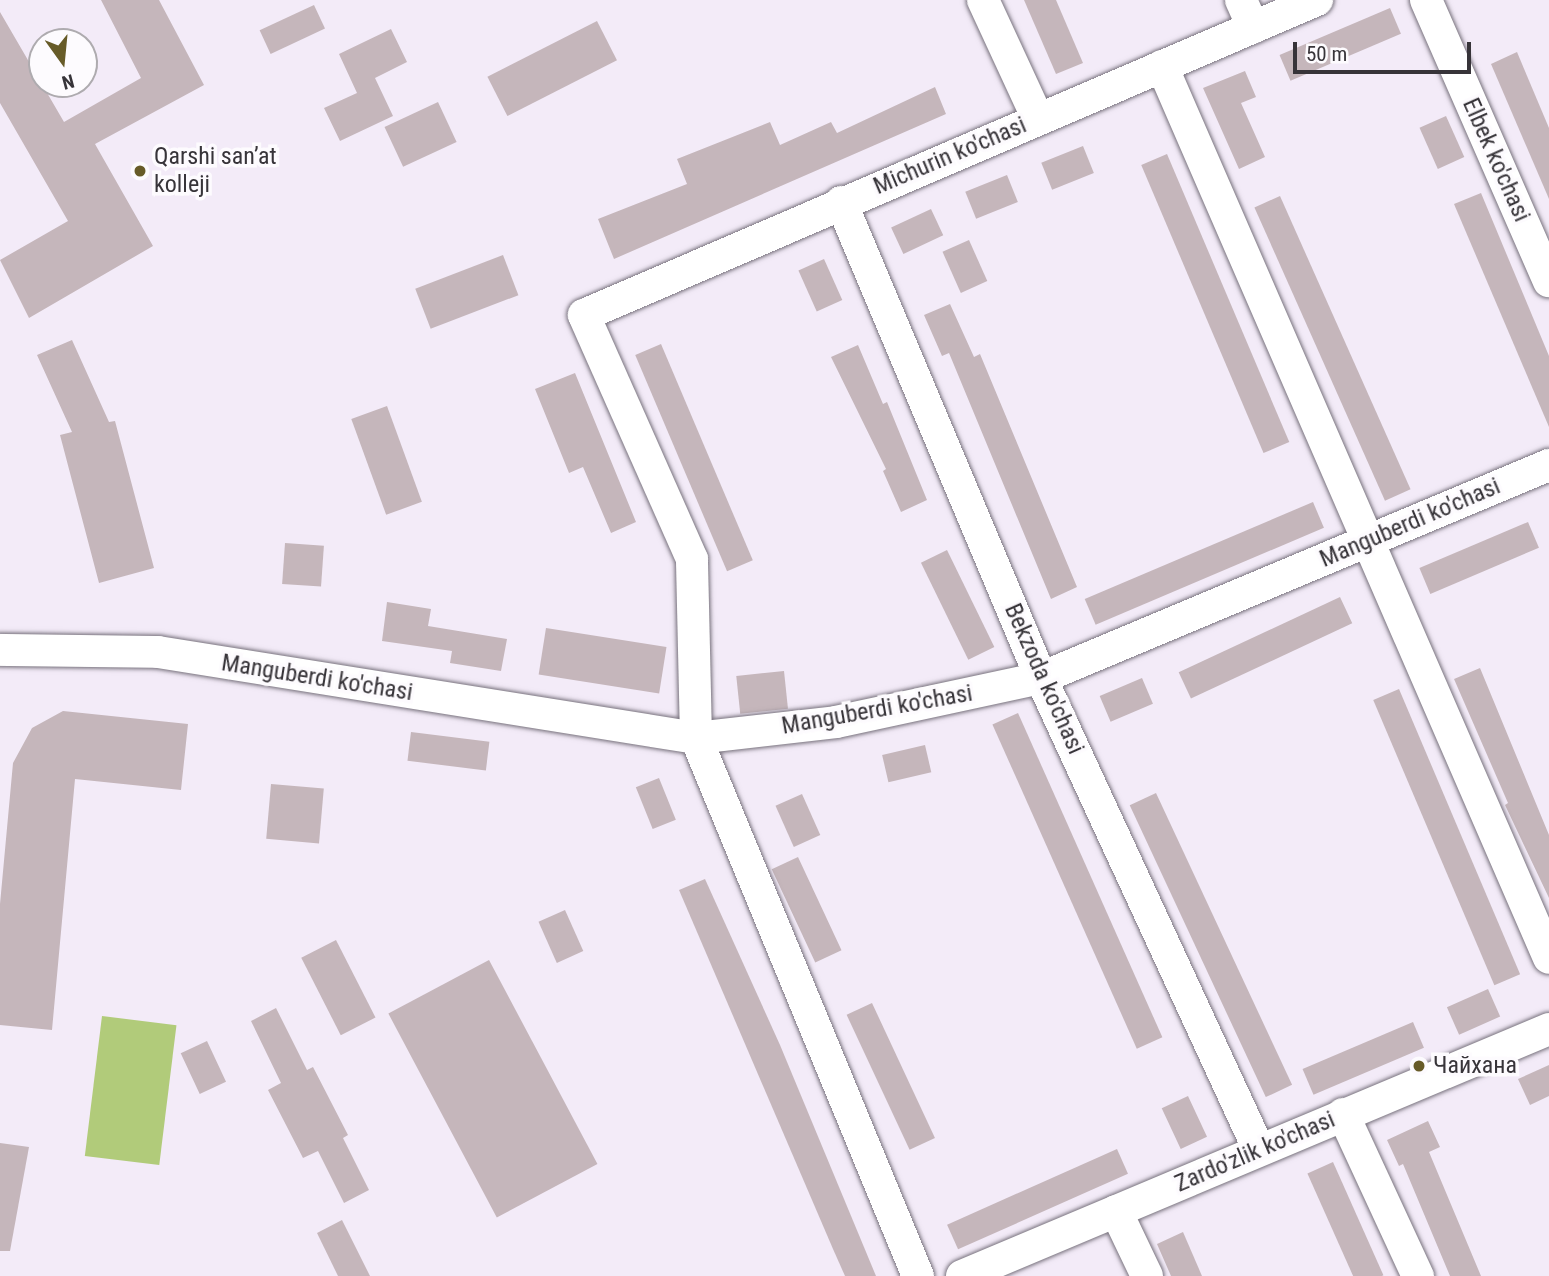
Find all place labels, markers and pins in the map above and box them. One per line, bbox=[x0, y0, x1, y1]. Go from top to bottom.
place label: Qarshi san’at kolleji bbox=[154, 143, 277, 199]
marker: Qarshi san’at kolleji bbox=[132, 163, 148, 179]
place label: Чайхана bbox=[1433, 1052, 1517, 1080]
marker: Чайхана bbox=[1411, 1058, 1427, 1074]

